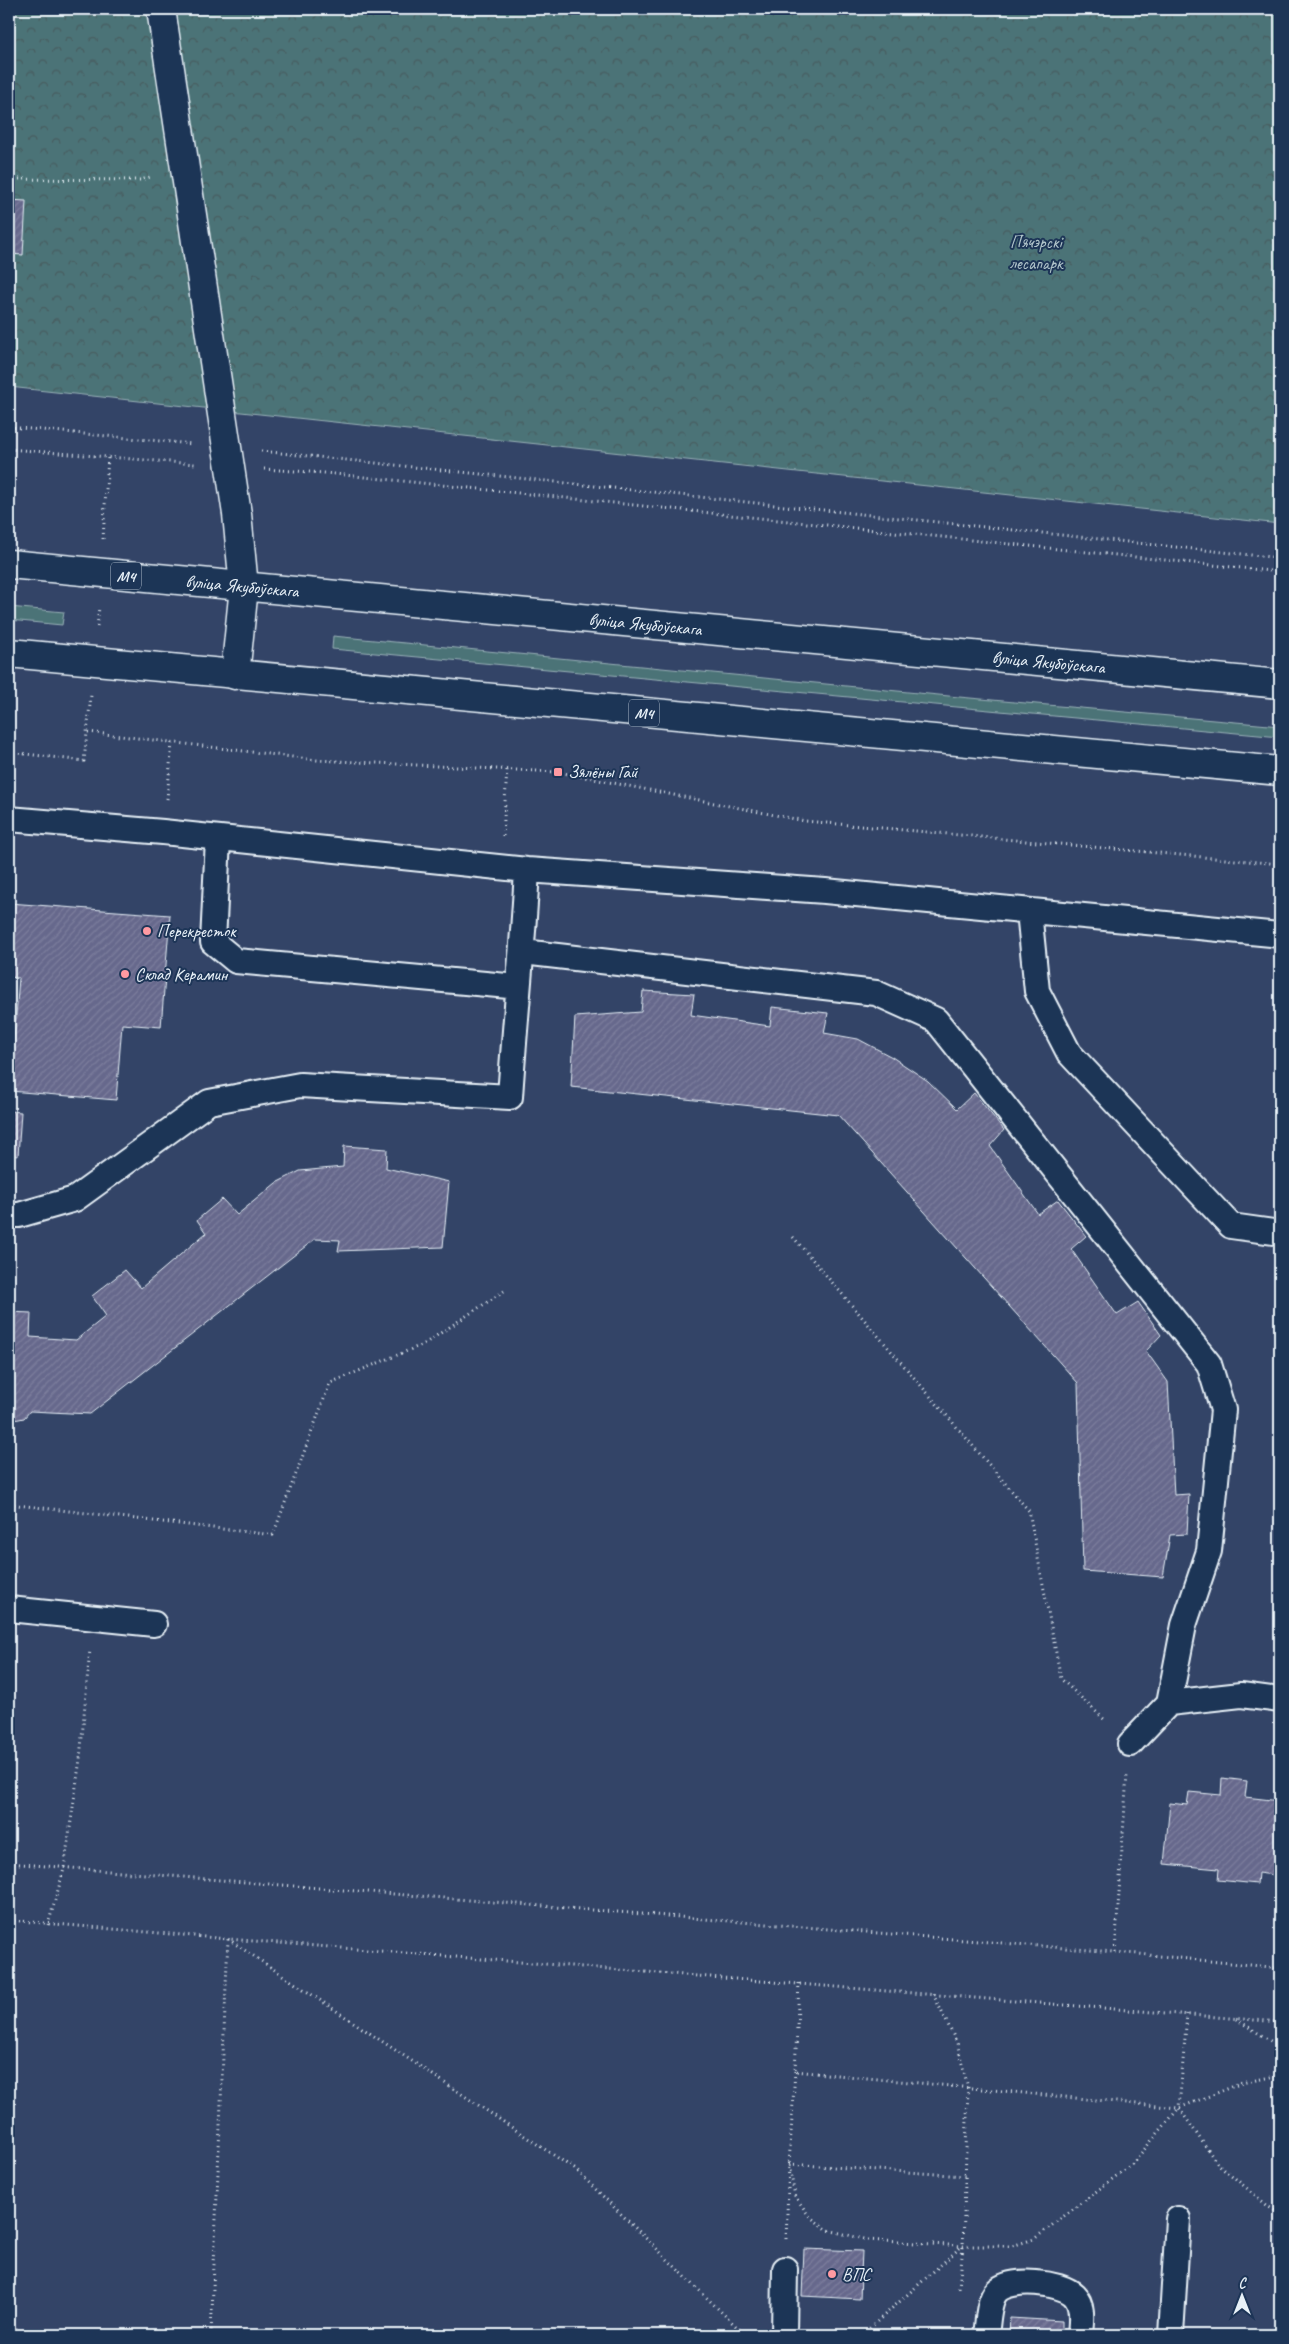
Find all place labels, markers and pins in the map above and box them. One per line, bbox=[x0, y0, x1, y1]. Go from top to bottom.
place label: Зялёны Гай bbox=[568, 761, 639, 783]
marker: Зялёны Гай bbox=[552, 766, 564, 778]
place label: Перекресток bbox=[157, 920, 237, 942]
marker: Перекресток bbox=[141, 925, 153, 937]
place label: Склад Керамин bbox=[135, 963, 229, 985]
marker: Склад Керамин bbox=[119, 968, 131, 980]
place label: ВПС bbox=[842, 2263, 873, 2285]
marker: ВПС bbox=[826, 2268, 838, 2280]

